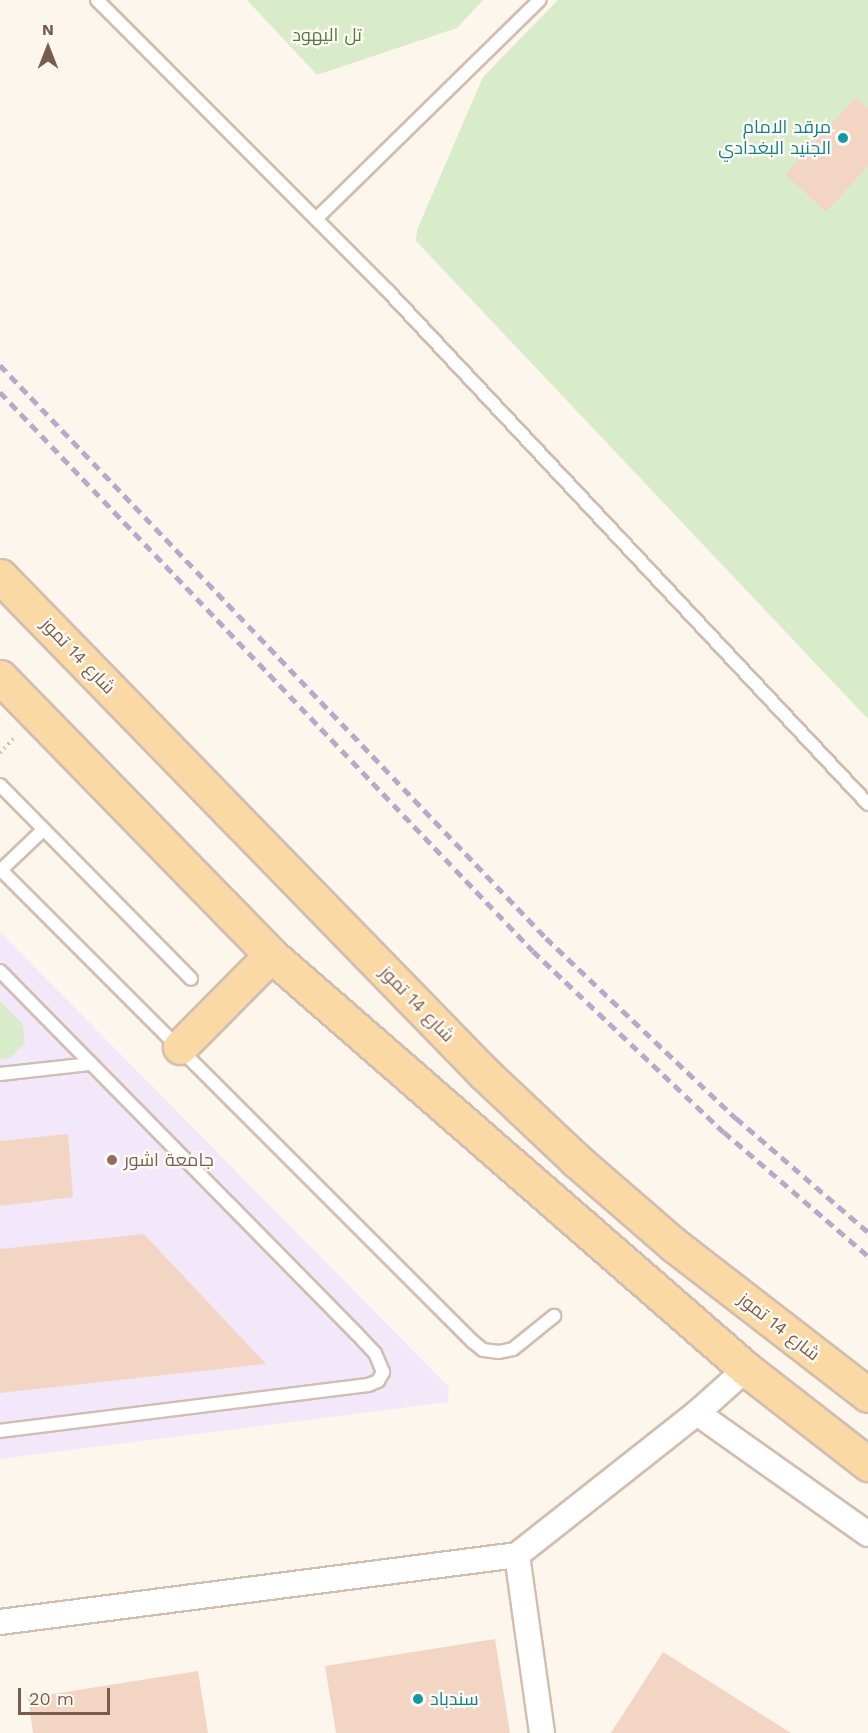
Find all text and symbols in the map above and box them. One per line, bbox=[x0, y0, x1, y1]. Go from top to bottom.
north arrow bbox=[18, 18, 78, 78]
text: N bbox=[42, 20, 54, 39]
park label: تل اليهود bbox=[292, 24, 362, 46]
place label: مرقد الامام الجنيد البغدادي bbox=[718, 117, 831, 160]
marker: مرقد الامام الجنيد البغدادي bbox=[836, 131, 850, 145]
street label: شارع 14 تموز bbox=[36, 614, 120, 698]
street label: شارع 14 تموز bbox=[375, 962, 459, 1046]
place label: جامعة اشور bbox=[124, 1149, 214, 1171]
marker: جامعة اشور bbox=[105, 1153, 119, 1167]
street label: شارع 14 تموز bbox=[734, 1289, 824, 1365]
scale bar bbox=[21, 1676, 112, 1714]
text: 20 m bbox=[29, 1688, 74, 1709]
place label: سندباد bbox=[430, 1688, 479, 1710]
marker: سندباد bbox=[411, 1692, 425, 1706]

